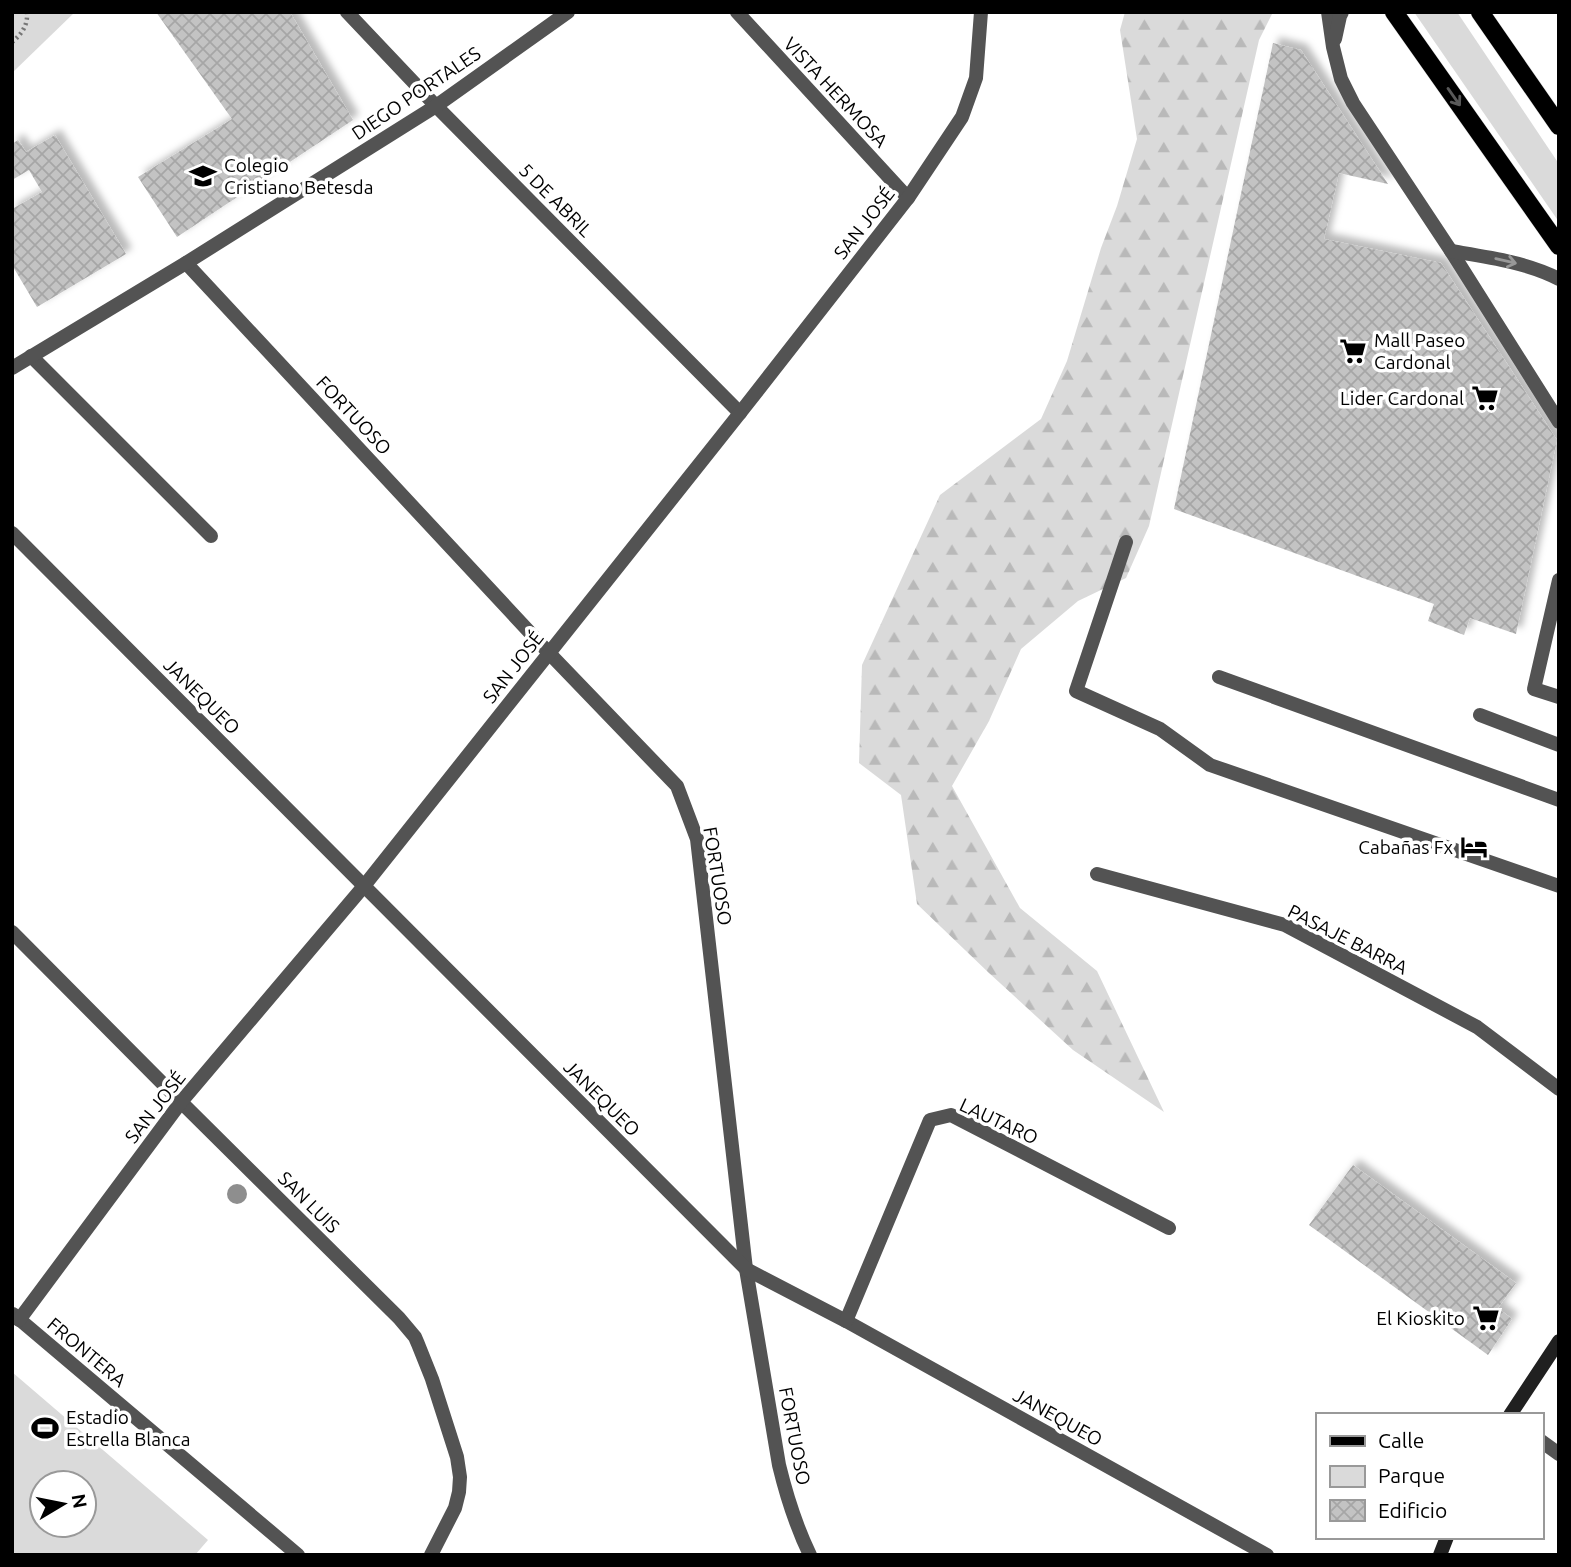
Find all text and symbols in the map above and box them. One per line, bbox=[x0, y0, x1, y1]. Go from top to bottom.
street label: VISTA HERMOSA bbox=[779, 32, 893, 152]
street label: DIEGO PORTALES bbox=[347, 42, 485, 144]
one-way arrow bbox=[1447, 87, 1461, 106]
place label: Colegio Cristiano Betesda bbox=[224, 154, 373, 198]
street label: 5 DE ABRIL bbox=[515, 159, 597, 241]
school or university icon: Colegio Cristiano Betesda bbox=[188, 161, 218, 191]
street label: SAN JOSÉ bbox=[829, 183, 899, 263]
one-way arrow bbox=[1494, 255, 1517, 269]
place label: Mall Paseo Cardonal bbox=[1374, 329, 1465, 373]
supermarket icon: Mall Paseo Cardonal bbox=[1338, 336, 1368, 366]
street label: FORTUOSO bbox=[312, 371, 396, 459]
supermarket icon: Lider Cardonal bbox=[1470, 383, 1500, 413]
place label: Lider Cardonal bbox=[1340, 387, 1464, 409]
street label: SAN JOSÉ bbox=[478, 627, 548, 707]
street label: JANEQUEO bbox=[159, 653, 245, 739]
street label: FORTUOSO bbox=[699, 825, 737, 927]
hotel icon: Cabañas Fx bbox=[1459, 832, 1489, 862]
place label: Cabañas Fx bbox=[1358, 836, 1453, 858]
street label: PASAJE BARRA bbox=[1284, 899, 1412, 979]
street label: JANEQUEO bbox=[559, 1055, 645, 1141]
street label: SAN JOSÉ bbox=[120, 1067, 190, 1147]
street label: LAUTARO bbox=[956, 1093, 1042, 1149]
street label: SAN LUIS bbox=[274, 1167, 344, 1237]
supermarket icon: El Kioskito bbox=[1471, 1303, 1501, 1333]
place label: El Kioskito bbox=[1376, 1307, 1465, 1329]
street label: FRONTERA bbox=[43, 1313, 131, 1392]
street label: JANEQUEO bbox=[1010, 1384, 1106, 1450]
street label: FORTUOSO bbox=[775, 1385, 815, 1487]
place label: Estadio Estrella Blanca bbox=[66, 1406, 190, 1450]
sports icon: Estadio Estrella Blanca bbox=[30, 1413, 60, 1443]
legend bbox=[1316, 1413, 1543, 1539]
text: Calle bbox=[1378, 1428, 1424, 1452]
text: Parque bbox=[1378, 1463, 1445, 1487]
north arrow bbox=[28, 1469, 98, 1539]
text: N bbox=[68, 1492, 92, 1510]
text: Edificio bbox=[1378, 1498, 1447, 1522]

